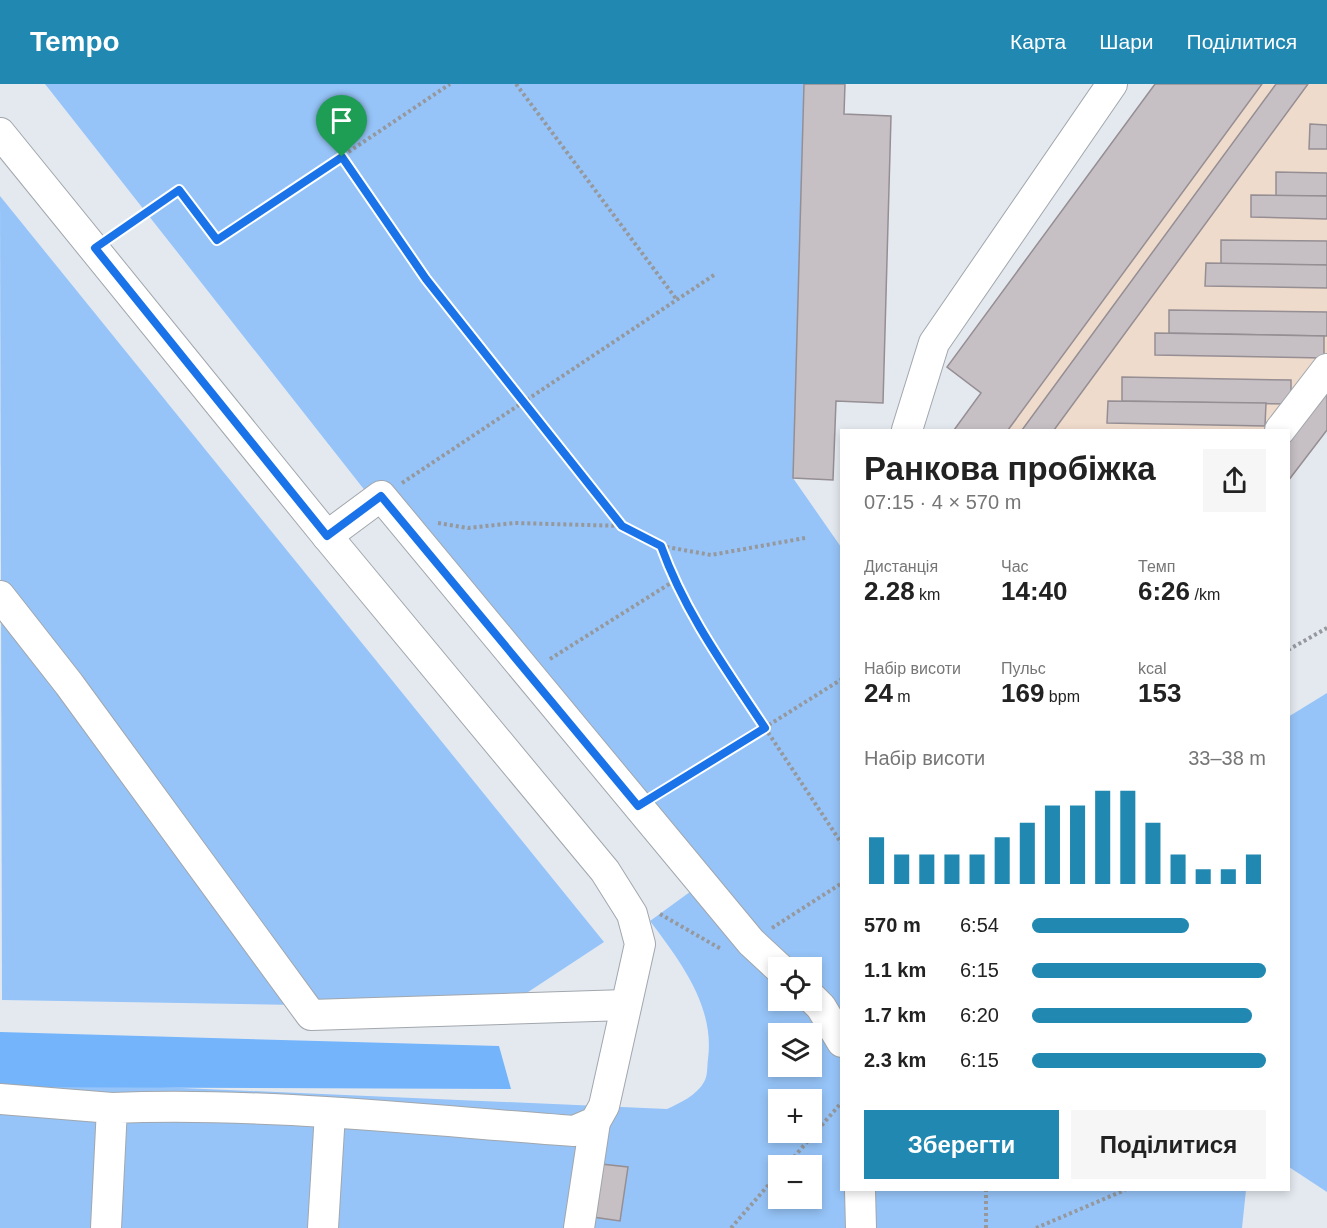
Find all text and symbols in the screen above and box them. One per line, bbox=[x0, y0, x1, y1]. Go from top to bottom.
text: Tempo bbox=[30, 26, 120, 57]
text: Карта bbox=[1010, 30, 1066, 53]
text: Шари bbox=[1099, 30, 1154, 53]
text: Поділитися bbox=[1187, 30, 1297, 53]
pin bbox=[316, 95, 367, 157]
icon: arrive bbox=[325, 104, 358, 137]
button: share bbox=[1203, 449, 1266, 512]
text: Ранкова пробіжка bbox=[864, 450, 1156, 487]
text: 07:15 · 4 × 570 m bbox=[864, 491, 1021, 513]
text: Дистанція bbox=[864, 558, 938, 575]
text: Час bbox=[1001, 558, 1029, 575]
text: Темп bbox=[1138, 558, 1175, 575]
text: 2.28 bbox=[864, 576, 915, 606]
text: 14:40 bbox=[1001, 576, 1068, 606]
text: 6:26 bbox=[1138, 576, 1190, 606]
text: km bbox=[915, 586, 940, 603]
text: /km bbox=[1190, 586, 1220, 603]
text: Набір висоти bbox=[864, 660, 961, 677]
text: Пульс bbox=[1001, 660, 1046, 677]
text: kcal bbox=[1138, 660, 1166, 677]
text: 24 bbox=[864, 678, 893, 708]
text: 169 bbox=[1001, 678, 1044, 708]
text: 153 bbox=[1138, 678, 1181, 708]
text: m bbox=[893, 688, 911, 705]
text: bpm bbox=[1044, 688, 1080, 705]
text: Набір висоти bbox=[864, 747, 985, 769]
text: 33–38 m bbox=[1188, 747, 1266, 769]
text: 570 m bbox=[864, 914, 921, 936]
text: 6:54 bbox=[960, 914, 999, 936]
map controls bbox=[768, 957, 822, 1209]
button: locate bbox=[768, 957, 822, 1011]
text: 1.1 km bbox=[864, 959, 926, 981]
text: 6:15 bbox=[960, 959, 999, 981]
text: 1.7 km bbox=[864, 1004, 926, 1026]
text: 6:20 bbox=[960, 1004, 999, 1026]
button: layers bbox=[768, 1023, 822, 1077]
text: 2.3 km bbox=[864, 1049, 926, 1071]
text: 6:15 bbox=[960, 1049, 999, 1071]
button: + bbox=[768, 1089, 822, 1143]
button: Зберегти bbox=[864, 1110, 1059, 1179]
button: Поділитися bbox=[1071, 1110, 1266, 1179]
button: − bbox=[768, 1155, 822, 1209]

